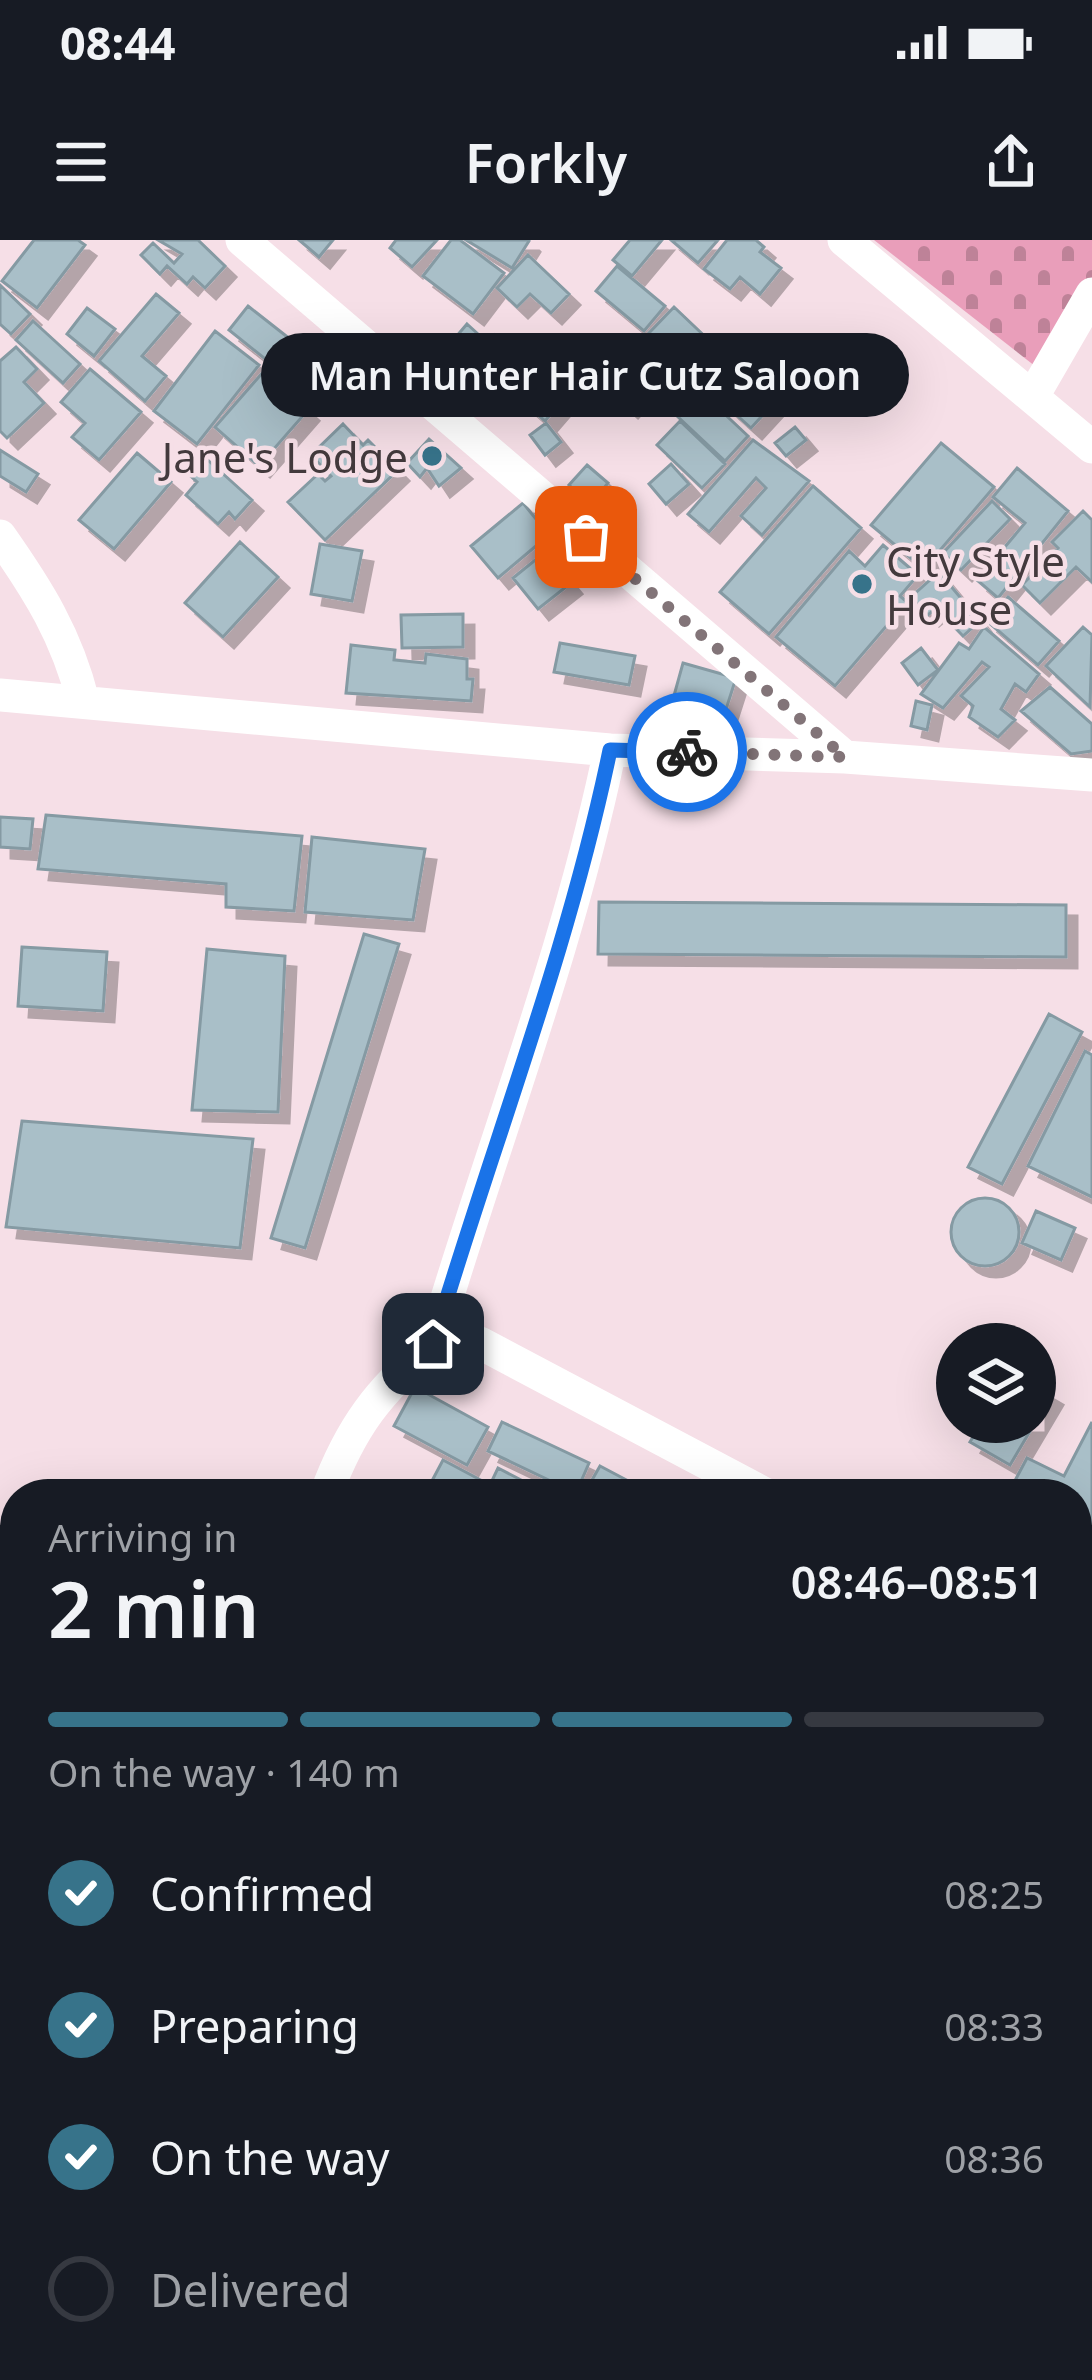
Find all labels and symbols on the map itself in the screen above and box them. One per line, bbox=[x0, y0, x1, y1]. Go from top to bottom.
callout: Man Hunter Hair Cutz Saloon bbox=[262, 333, 910, 417]
place label: Jane's Lodge bbox=[158, 428, 408, 485]
marker: Jane's Lodge bbox=[419, 443, 445, 469]
pin bbox=[535, 486, 637, 588]
place label: City Style House bbox=[886, 532, 1065, 637]
marker: City Style House bbox=[849, 571, 875, 597]
courier bbox=[627, 692, 747, 812]
pin bbox=[382, 1293, 484, 1395]

